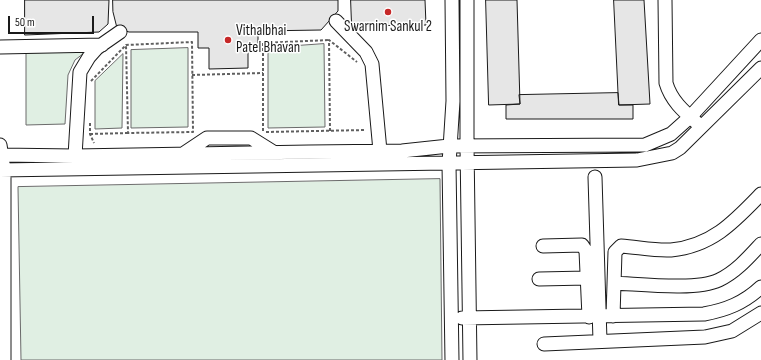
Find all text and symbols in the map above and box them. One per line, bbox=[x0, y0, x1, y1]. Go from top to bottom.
marker: Swarnim Sankul 2 bbox=[383, 7, 393, 17]
scale bar bbox=[10, 8, 96, 34]
text: 50 m bbox=[15, 15, 35, 30]
place label: Swarnim Sankul 2 bbox=[344, 18, 432, 36]
place label: Vithalbhai Patel Bhavan bbox=[236, 22, 300, 57]
marker: Vithalbhai Patel Bhavan bbox=[223, 35, 233, 45]

